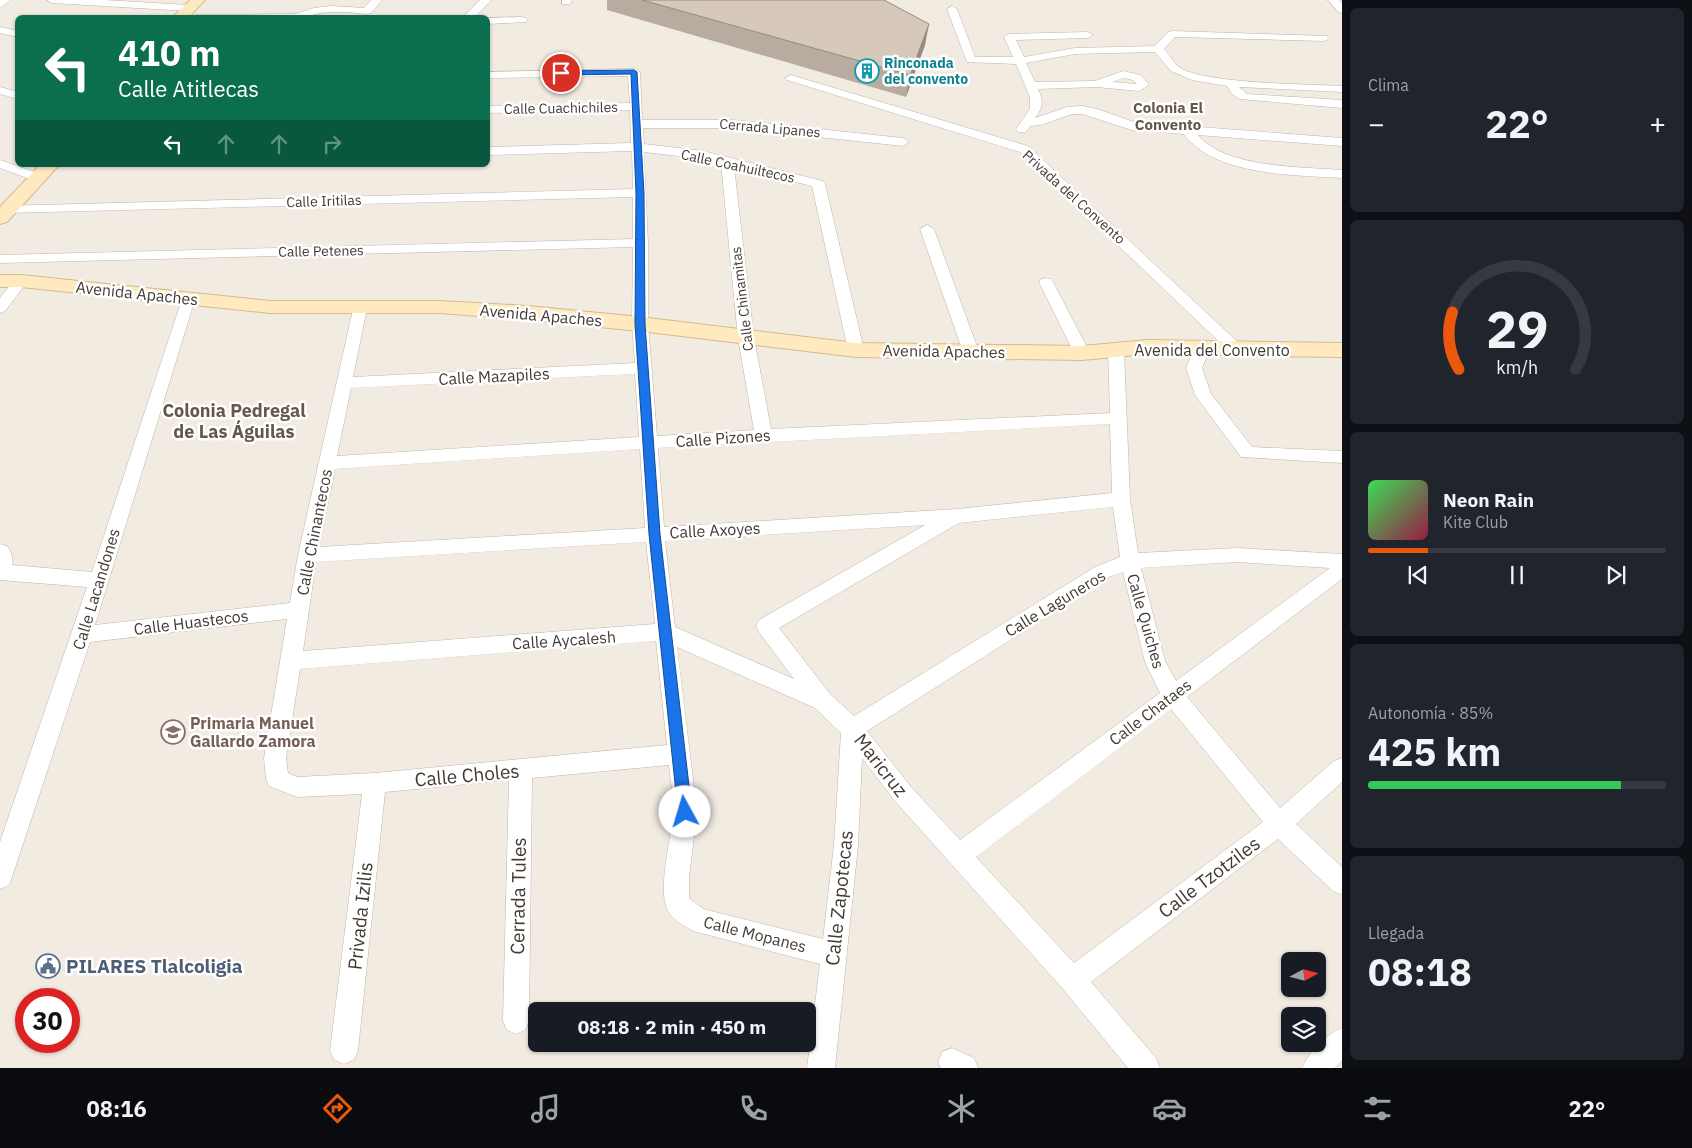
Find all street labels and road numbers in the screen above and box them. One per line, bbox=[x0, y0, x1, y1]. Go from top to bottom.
street label: Calle Cuachichiles bbox=[504, 98, 618, 118]
street label: Cerrada Lipanes bbox=[719, 115, 822, 141]
street label: Calle Coahuiltecos bbox=[679, 145, 797, 187]
street label: Privada del Convento bbox=[1019, 146, 1129, 248]
street label: Calle Iritilas bbox=[286, 191, 362, 211]
street label: Calle Petenes bbox=[278, 241, 364, 261]
street label: Calle Chinamitas bbox=[727, 246, 757, 352]
street label: Avenida Apaches bbox=[75, 277, 199, 309]
street label: Avenida Apaches bbox=[479, 300, 603, 330]
street label: Avenida Apaches bbox=[882, 340, 1006, 362]
street label: Avenida del Convento bbox=[1134, 340, 1290, 360]
street label: Calle Mazapiles bbox=[438, 363, 550, 389]
street label: Calle Pizones bbox=[675, 425, 771, 451]
street label: Calle Chinantecos bbox=[292, 467, 336, 597]
street label: Calle Axoyes bbox=[669, 518, 761, 542]
street label: Calle Lacandones bbox=[68, 526, 124, 652]
street label: Calle Laguneros bbox=[1001, 565, 1109, 641]
street label: Calle Quiches bbox=[1123, 571, 1169, 671]
street label: Calle Huastecos bbox=[133, 605, 249, 639]
street label: Calle Aycalesh bbox=[511, 626, 617, 654]
street label: Calle Chataes bbox=[1105, 675, 1195, 749]
street label: Maricruz bbox=[849, 729, 913, 801]
street label: Calle Choles bbox=[414, 758, 520, 792]
street label: Calle Zapotecas bbox=[820, 829, 858, 967]
street label: Calle Tzotziles bbox=[1153, 831, 1265, 923]
street label: Cerrada Tules bbox=[505, 837, 531, 955]
street label: Privada Izilis bbox=[342, 861, 378, 971]
street label: Calle Mopanes bbox=[702, 912, 808, 956]

